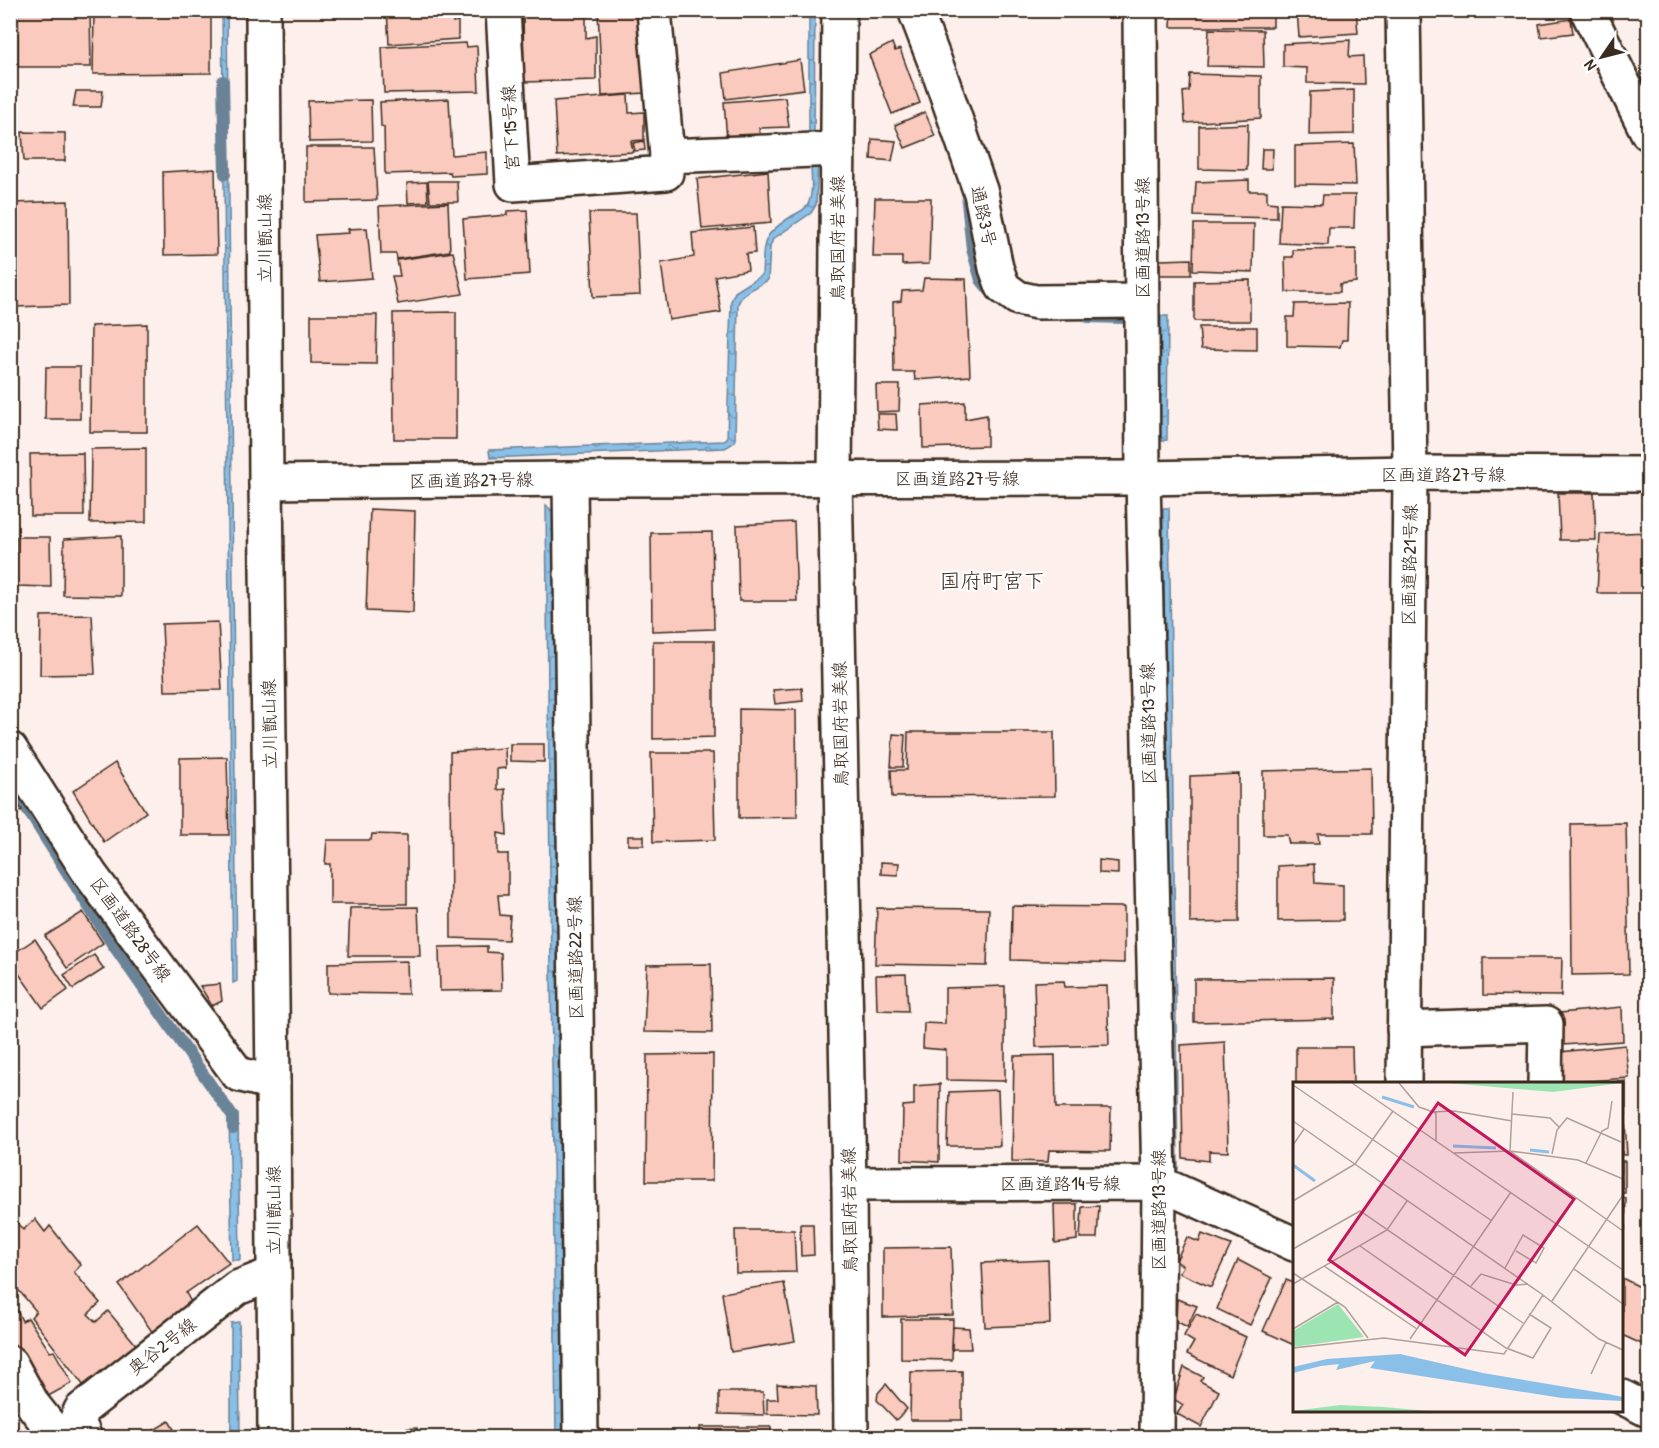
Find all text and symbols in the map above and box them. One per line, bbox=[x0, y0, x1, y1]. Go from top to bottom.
north arrow bbox=[1572, 27, 1632, 87]
text: N bbox=[1578, 55, 1601, 75]
street label: 宮下15号線 bbox=[495, 84, 525, 172]
street label: 鳥取国府岩美線 bbox=[825, 175, 850, 301]
street label: 区画道路13号線 bbox=[1130, 177, 1155, 299]
street label: 通路3号 bbox=[965, 183, 1003, 249]
street label: 立川甑山線 bbox=[252, 193, 277, 283]
street label: 区画道路27号線 bbox=[1380, 462, 1506, 487]
street label: 区画道路27号線 bbox=[408, 466, 534, 494]
street label: 区画道路27号線 bbox=[894, 466, 1020, 491]
street label: 区画道路21号線 bbox=[1395, 503, 1423, 627]
district label: 国府町宮下 bbox=[940, 566, 1045, 595]
street label: 鳥取国府岩美線 bbox=[826, 661, 854, 787]
street label: 区画道路13号線 bbox=[1134, 662, 1162, 786]
street label: 立川甑山線 bbox=[256, 679, 282, 769]
street label: 区画道路28号線 bbox=[84, 871, 178, 987]
street label: 区画道路22号線 bbox=[561, 895, 589, 1021]
inset map bbox=[1293, 1082, 1623, 1412]
street label: 鳥取国府岩美線 bbox=[835, 1147, 863, 1273]
street label: 区画道路13号線 bbox=[1146, 1149, 1171, 1271]
street label: 立川甑山線 bbox=[261, 1165, 286, 1255]
street label: 区画道路14号線 bbox=[999, 1171, 1121, 1196]
street label: 奥谷2号線 bbox=[123, 1311, 201, 1381]

